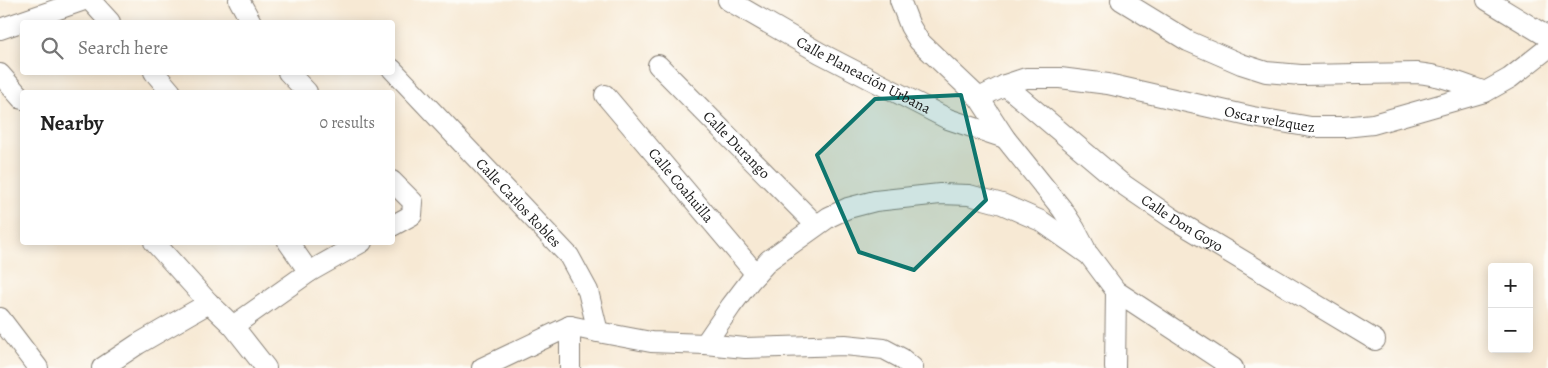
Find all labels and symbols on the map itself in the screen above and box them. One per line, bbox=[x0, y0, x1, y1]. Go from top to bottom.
street label: Calle Planeación Urbana bbox=[793, 31, 934, 118]
street label: Oscar velzquez bbox=[1222, 101, 1315, 137]
street label: Calle Durango bbox=[699, 106, 775, 183]
street label: Calle Coahuilla bbox=[644, 144, 718, 227]
street label: Calle Carlos Robles bbox=[471, 154, 566, 252]
street label: Calle Don Goyo bbox=[1137, 190, 1227, 256]

